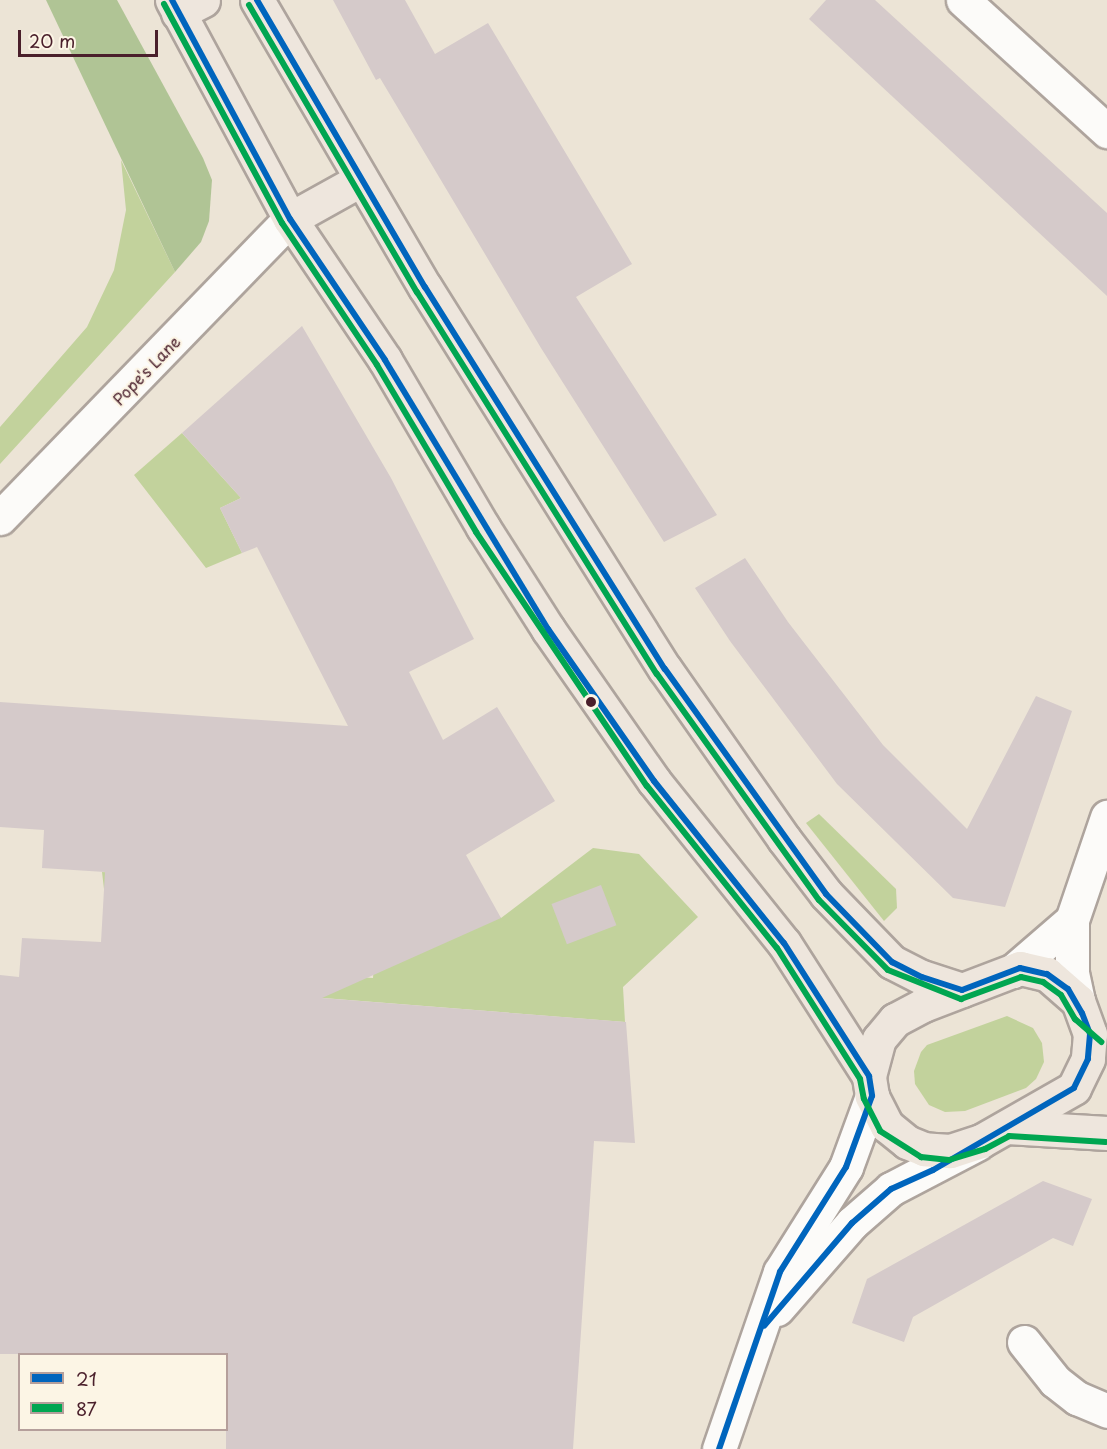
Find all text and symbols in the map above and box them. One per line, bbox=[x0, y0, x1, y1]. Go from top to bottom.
scale bar bbox=[21, 18, 160, 56]
text: 20 m bbox=[29, 27, 75, 54]
street label: Pope's Lane bbox=[108, 331, 184, 409]
unlabelled marker bbox=[585, 696, 597, 708]
legend bbox=[18, 1353, 228, 1431]
text: 21 bbox=[76, 1365, 97, 1392]
text: 87 bbox=[76, 1395, 97, 1422]

